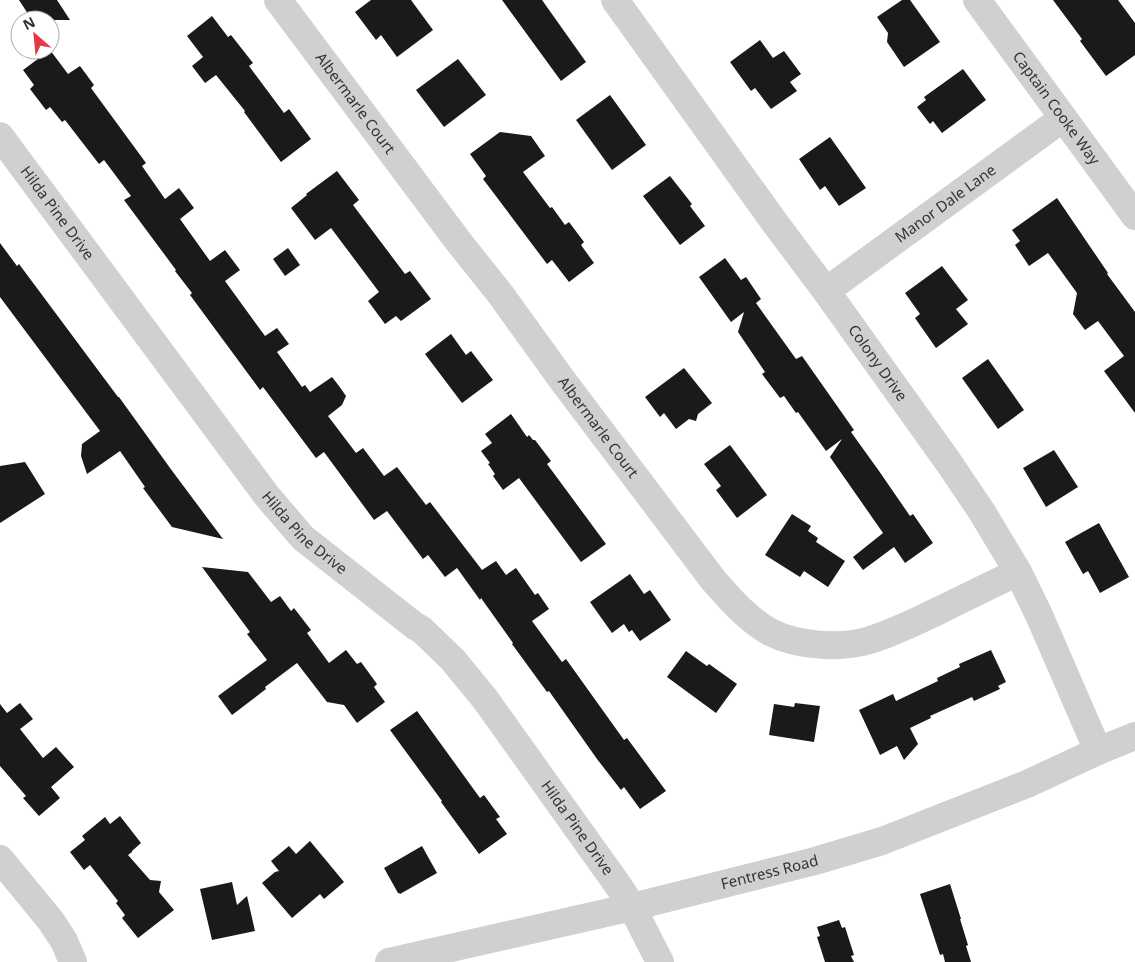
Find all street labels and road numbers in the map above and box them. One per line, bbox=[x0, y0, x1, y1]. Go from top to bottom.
street label: Captain Cooke Way bbox=[1009, 47, 1105, 169]
street label: Albermarle Court bbox=[312, 48, 401, 158]
street label: Manor Dale Lane bbox=[891, 159, 999, 246]
street label: Hilda Pine Drive bbox=[17, 162, 99, 264]
street label: Colony Drive bbox=[844, 320, 912, 405]
street label: Albermarle Court bbox=[554, 372, 644, 482]
street label: Hilda Pine Drive bbox=[258, 486, 352, 578]
street label: Hilda Pine Drive bbox=[537, 776, 619, 879]
street label: Fentress Road bbox=[719, 850, 820, 893]

